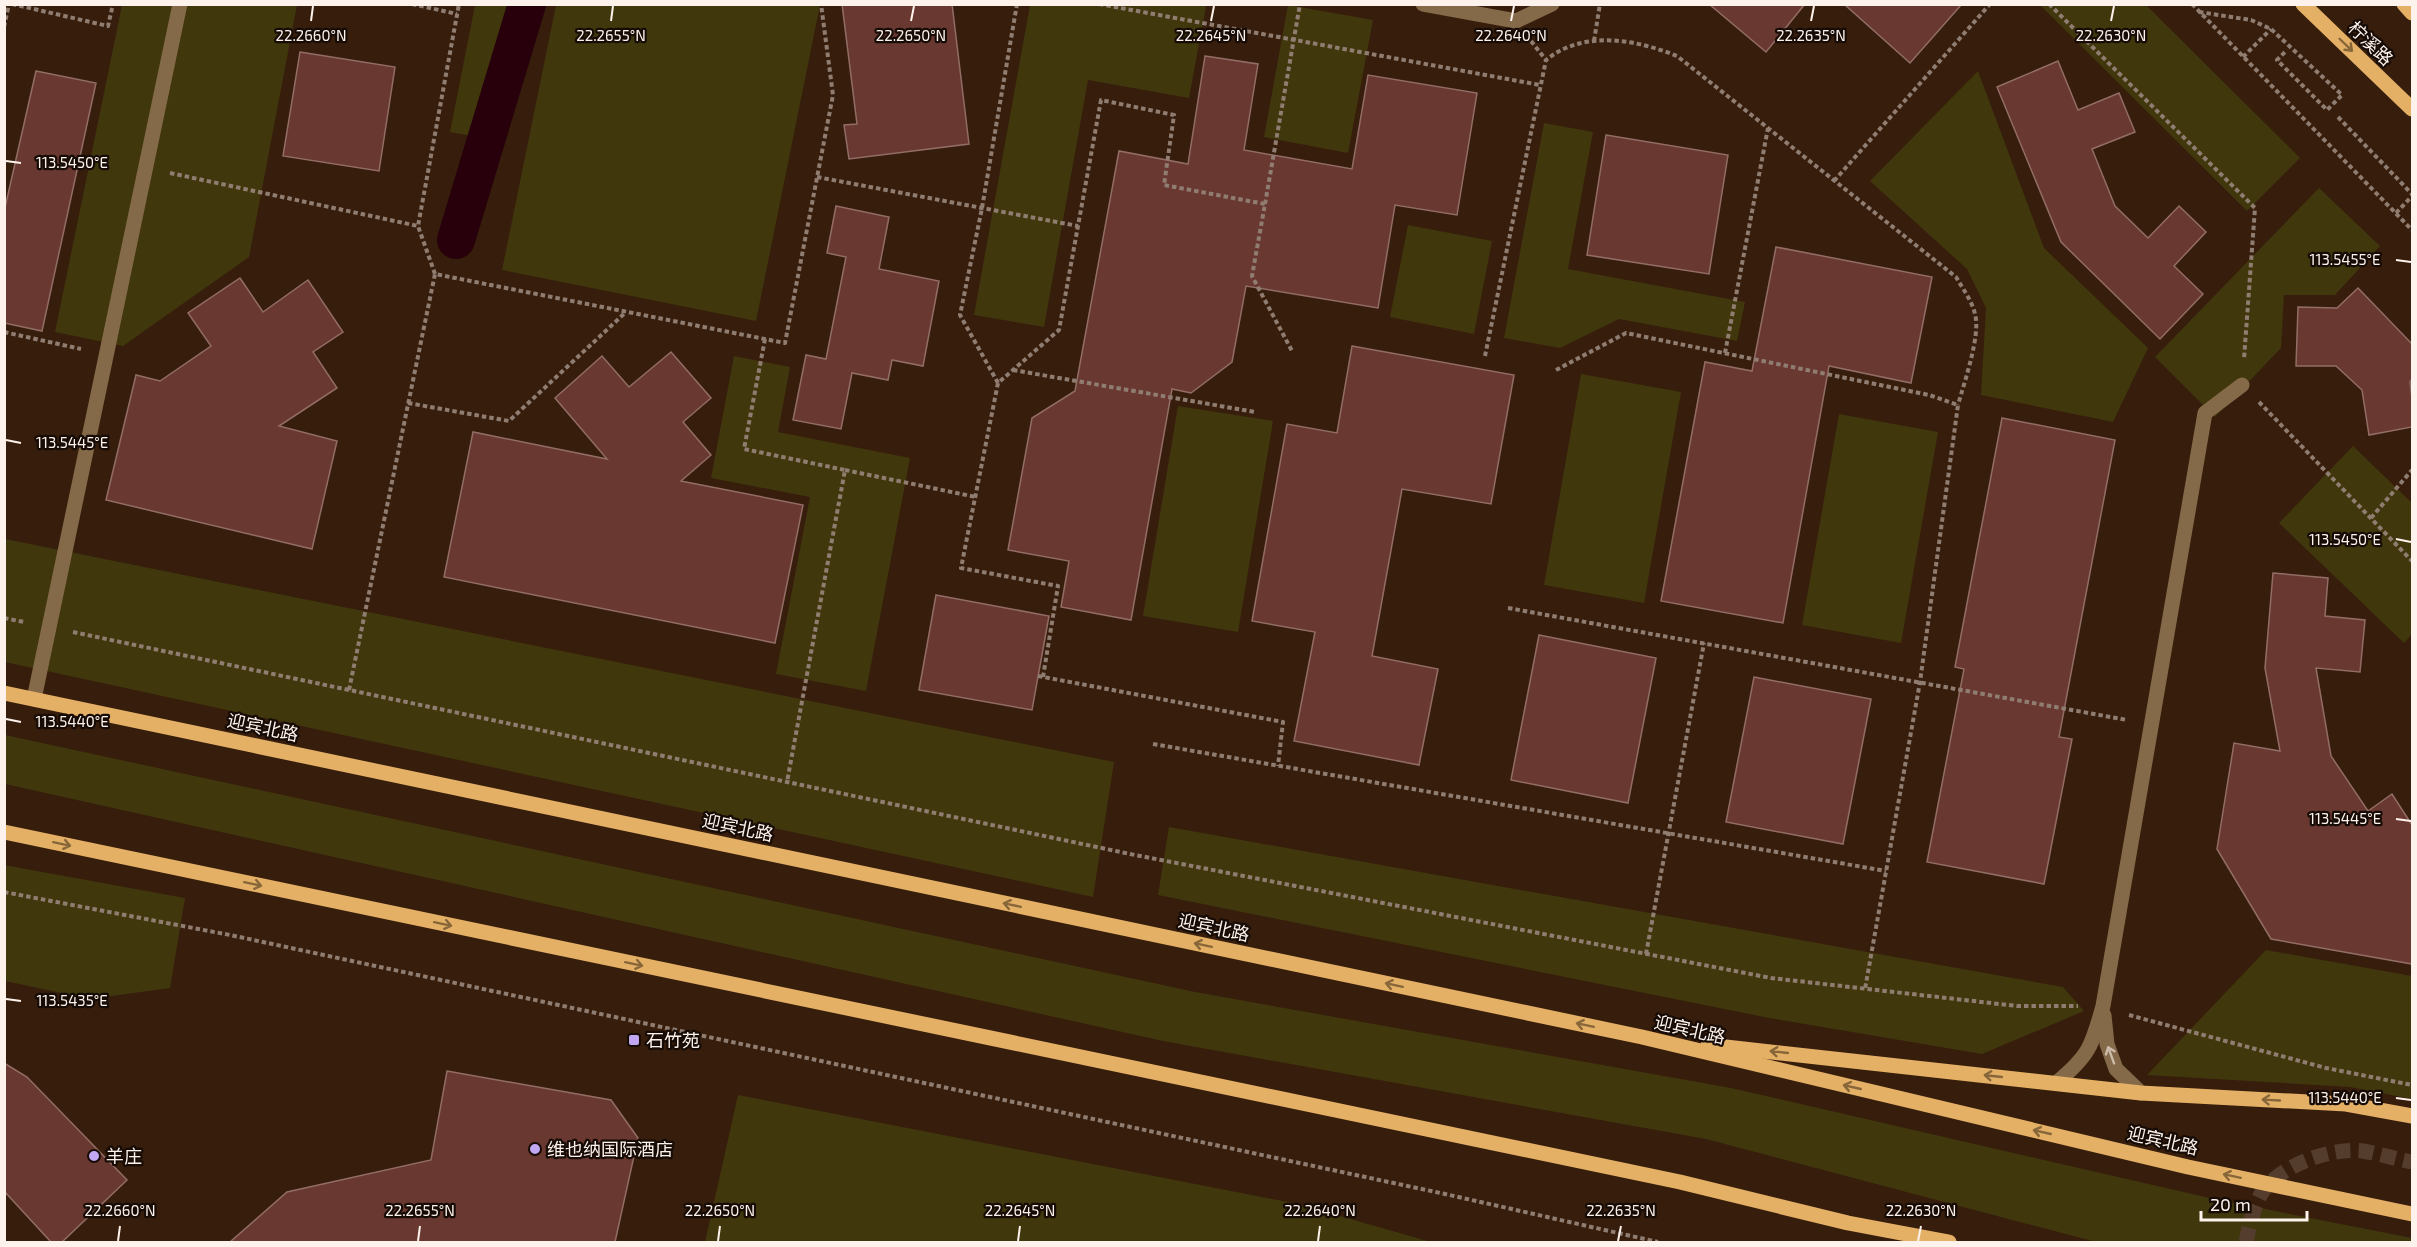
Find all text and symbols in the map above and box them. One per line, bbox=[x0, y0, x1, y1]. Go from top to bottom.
street label: 柠溪路 bbox=[2344, 16, 2398, 70]
text: 22.2660°N bbox=[276, 26, 346, 44]
text: 22.2655°N bbox=[576, 26, 646, 44]
text: 22.2650°N bbox=[876, 26, 946, 44]
text: 22.2645°N bbox=[1176, 26, 1246, 44]
text: 22.2640°N bbox=[1475, 26, 1547, 44]
text: 22.2635°N bbox=[1776, 26, 1846, 44]
text: 22.2630°N bbox=[2076, 26, 2146, 44]
one-way arrow bbox=[2338, 38, 2353, 52]
text: 113.5450°E bbox=[36, 153, 108, 171]
text: 113.5455°E bbox=[2310, 250, 2380, 268]
text: 113.5445°E bbox=[36, 433, 108, 451]
text: 113.5450°E bbox=[2309, 530, 2381, 548]
street label: 迎宾北路 bbox=[225, 709, 301, 745]
text: 113.5440°E bbox=[35, 712, 109, 730]
street label: 迎宾北路 bbox=[700, 809, 776, 845]
text: 113.5445°E bbox=[2309, 809, 2381, 827]
one-way arrow bbox=[51, 839, 71, 850]
one-way arrow bbox=[242, 879, 262, 890]
one-way arrow bbox=[1003, 899, 1023, 910]
street label: 迎宾北路 bbox=[1176, 909, 1252, 945]
one-way arrow bbox=[433, 919, 453, 930]
one-way arrow bbox=[1194, 939, 1213, 950]
one-way arrow bbox=[624, 959, 644, 970]
one-way arrow bbox=[1385, 979, 1404, 990]
text: 113.5435°E bbox=[36, 991, 108, 1009]
street label: 迎宾北路 bbox=[1652, 1010, 1728, 1048]
one-way arrow bbox=[1576, 1019, 1595, 1030]
place label: 石竹苑 bbox=[646, 1029, 700, 1051]
marker: 石竹苑 bbox=[627, 1033, 641, 1047]
one-way arrow bbox=[2104, 1046, 2115, 1064]
one-way arrow bbox=[1769, 1047, 1789, 1058]
one-way arrow bbox=[1984, 1070, 2004, 1081]
one-way arrow bbox=[1843, 1081, 1862, 1092]
text: 113.5440°E bbox=[2308, 1088, 2382, 1106]
one-way arrow bbox=[2262, 1094, 2282, 1105]
street label: 迎宾北路 bbox=[2125, 1121, 2201, 1159]
one-way arrow bbox=[2033, 1126, 2052, 1137]
place label: 维也纳国际酒店 bbox=[547, 1138, 673, 1160]
marker: 维也纳国际酒店 bbox=[528, 1142, 542, 1156]
place label: 羊庄 bbox=[106, 1145, 142, 1167]
marker: 羊庄 bbox=[87, 1149, 101, 1163]
one-way arrow bbox=[2223, 1170, 2242, 1181]
scale bar bbox=[2201, 1184, 2308, 1222]
text: 20 m bbox=[2210, 1193, 2251, 1215]
text: 22.2660°N bbox=[85, 1201, 155, 1219]
text: 22.2655°N bbox=[385, 1201, 455, 1219]
text: 22.2650°N bbox=[685, 1201, 755, 1219]
text: 22.2645°N bbox=[985, 1201, 1055, 1219]
text: 22.2640°N bbox=[1284, 1201, 1356, 1219]
text: 22.2635°N bbox=[1586, 1201, 1656, 1219]
text: 22.2630°N bbox=[1886, 1201, 1956, 1219]

